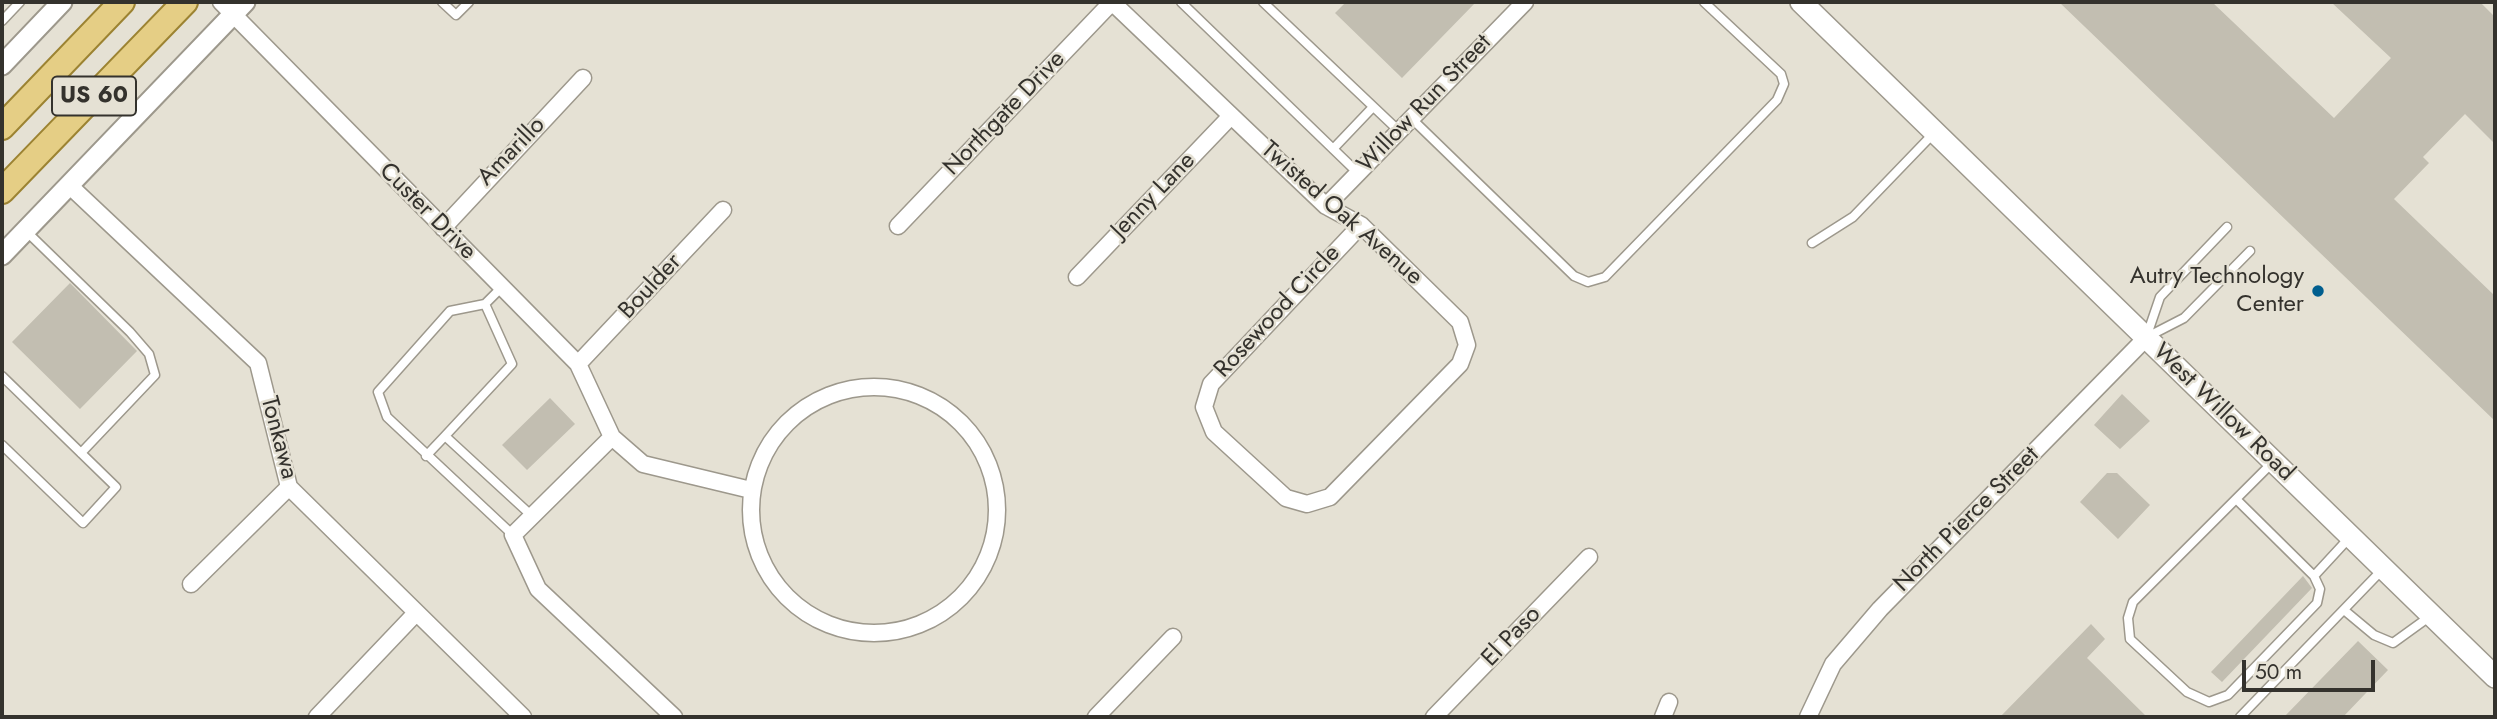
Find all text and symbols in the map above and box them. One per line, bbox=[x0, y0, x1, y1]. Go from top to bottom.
street label: Willow Run Street bbox=[1352, 29, 1498, 179]
street label: Northgate Drive bbox=[938, 46, 1072, 182]
road number: US 60 bbox=[52, 76, 136, 116]
street label: Amarillo bbox=[472, 112, 552, 192]
street label: Twisted Oak Avenue bbox=[1254, 136, 1428, 292]
street label: Jenny Lane bbox=[1106, 147, 1202, 245]
street label: Custer Drive bbox=[372, 157, 482, 267]
street label: Rosewood Circle bbox=[1209, 240, 1347, 384]
street label: Boulder bbox=[614, 248, 688, 326]
place label: Autry Technology Center bbox=[2130, 263, 2304, 319]
marker: Autry Technology Center bbox=[2310, 283, 2326, 299]
street label: West Willow Road bbox=[2146, 338, 2300, 488]
street label: Tonkawa bbox=[253, 394, 303, 482]
street label: North Pierce Street bbox=[1888, 441, 2046, 599]
street label: El Paso bbox=[1476, 601, 1548, 673]
scale bar bbox=[2245, 646, 2378, 690]
text: 50 m bbox=[2255, 657, 2302, 687]

